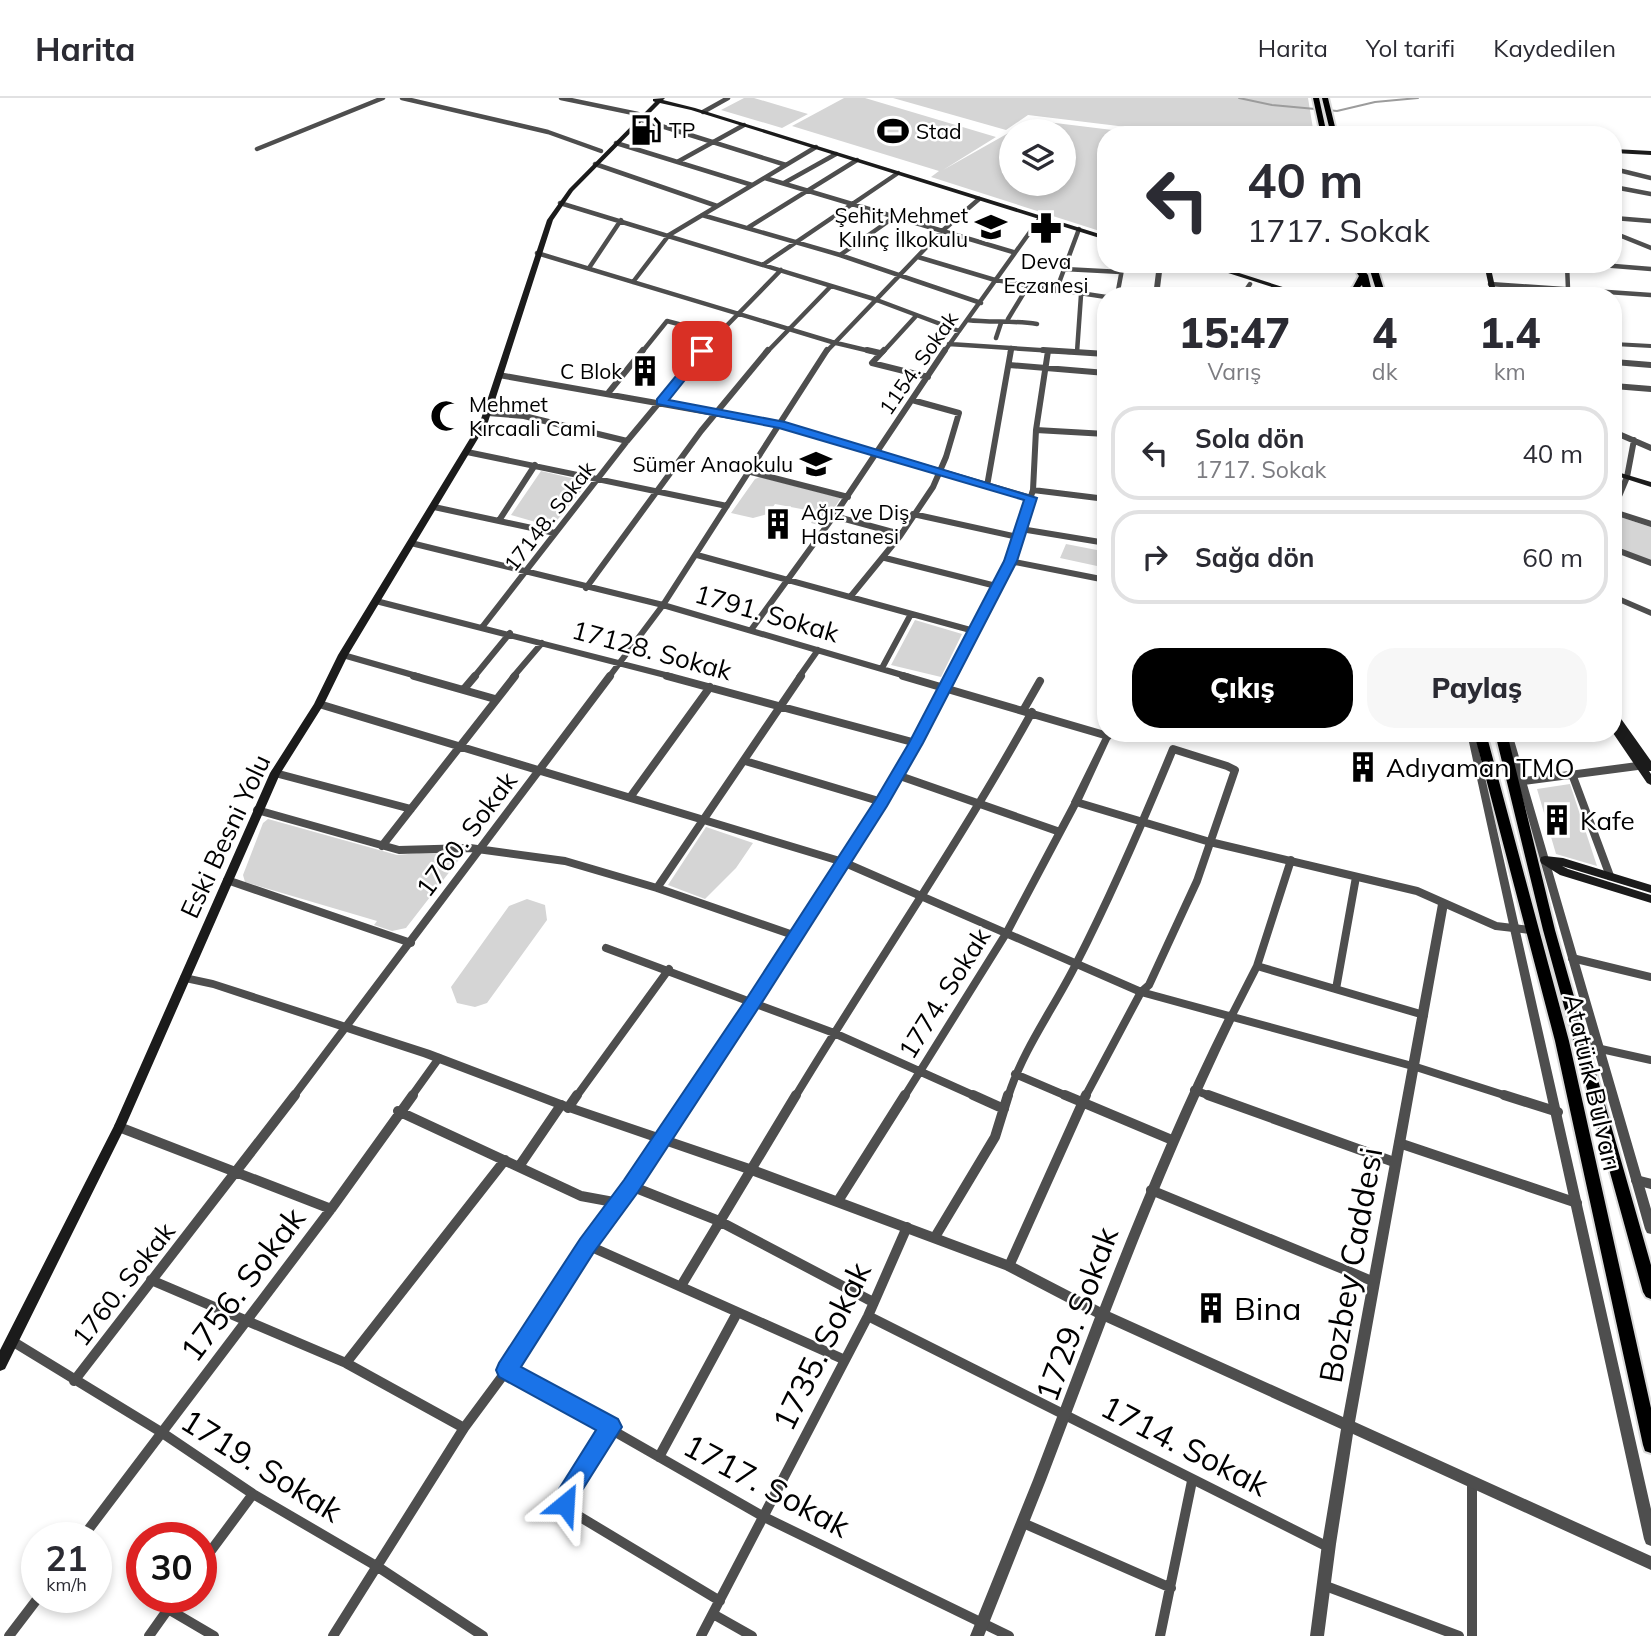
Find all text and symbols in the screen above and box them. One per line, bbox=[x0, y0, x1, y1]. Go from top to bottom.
text: Harita bbox=[35, 28, 136, 69]
text: Harita bbox=[1258, 33, 1328, 63]
text: Yol tarifi bbox=[1366, 33, 1455, 63]
text: Kaydedilen bbox=[1493, 33, 1616, 63]
fuel station icon: TP bbox=[629, 113, 663, 147]
sports icon: Stad bbox=[876, 114, 910, 148]
place label: TP bbox=[669, 117, 695, 143]
place label: Stad bbox=[916, 118, 962, 144]
map controls bbox=[999, 119, 1076, 196]
button: layers bbox=[999, 119, 1076, 196]
text: 40 m bbox=[1247, 149, 1363, 210]
icon: left bbox=[1132, 154, 1223, 245]
place label: Şehit Mehmet Kılınç İlkokulu bbox=[834, 202, 968, 252]
school or university icon: Şehit Mehmet Kılınç İlkokulu bbox=[974, 210, 1008, 244]
text: 1717. Sokak bbox=[1247, 210, 1430, 250]
pharmacy icon: Deva Eczanesi bbox=[1029, 211, 1063, 245]
place label: Deva Eczanesi bbox=[1003, 248, 1089, 298]
street label: 1154. Sokak bbox=[873, 306, 963, 420]
text: 15:47 bbox=[1179, 306, 1290, 359]
text: 4 bbox=[1372, 306, 1397, 359]
text: 1.4 bbox=[1479, 306, 1540, 359]
pin bbox=[672, 321, 732, 381]
icon: arrive bbox=[683, 332, 721, 370]
building icon: C Blok bbox=[628, 354, 662, 388]
text: Varış bbox=[1208, 357, 1261, 386]
text: dk bbox=[1372, 357, 1398, 386]
text: km bbox=[1494, 357, 1526, 386]
place label: C Blok bbox=[560, 358, 622, 384]
place label: Mehmet Kırcaali Cami bbox=[469, 391, 596, 441]
mosque icon: Mehmet Kırcaali Cami bbox=[429, 399, 463, 433]
text: Sola dön bbox=[1195, 422, 1304, 455]
icon: left bbox=[1136, 434, 1174, 472]
text: 40 m bbox=[1522, 437, 1583, 470]
school or university icon: Sümer Anaokulu bbox=[799, 447, 833, 481]
place label: Sümer Anaokulu bbox=[632, 451, 793, 477]
text: 1717. Sokak bbox=[1195, 455, 1326, 484]
street label: 17148. Sokak bbox=[498, 456, 600, 576]
place label: Ağız ve Diş Hastanesi bbox=[801, 499, 909, 549]
building icon: Ağız ve Diş Hastanesi bbox=[761, 507, 795, 541]
icon: right bbox=[1136, 538, 1174, 576]
text: Sağa dön bbox=[1195, 541, 1315, 574]
text: 60 m bbox=[1522, 541, 1583, 574]
street label: 1791. Sokak bbox=[691, 577, 843, 649]
street label: 17128. Sokak bbox=[569, 613, 736, 687]
button: Çıkış bbox=[1132, 648, 1353, 728]
button: Paylaş bbox=[1367, 648, 1587, 728]
street label: Eski Besni Yolu bbox=[173, 749, 277, 923]
building icon: Adıyaman TMO bbox=[1346, 750, 1380, 784]
place label: Adıyaman TMO bbox=[1386, 751, 1574, 784]
street label: 1760. Sokak bbox=[408, 764, 524, 903]
building icon: Kafe bbox=[1540, 803, 1574, 837]
place label: Kafe bbox=[1580, 804, 1635, 837]
street label: 1774. Sokak bbox=[891, 921, 998, 1065]
street label: Atatürk Bulvarı bbox=[1557, 990, 1629, 1174]
street label: Bozbey Caddesi bbox=[1310, 1144, 1390, 1386]
street label: 1756. Sokak bbox=[171, 1199, 313, 1369]
street label: 1760. Sokak bbox=[64, 1215, 182, 1353]
street label: 1729. Sokak bbox=[1026, 1221, 1126, 1407]
street label: 1735. Sokak bbox=[763, 1255, 879, 1437]
place label: Bina bbox=[1234, 1288, 1301, 1328]
building icon: Bina bbox=[1194, 1291, 1228, 1325]
street label: 1714. Sokak bbox=[1095, 1386, 1276, 1505]
street label: 1719. Sokak bbox=[174, 1400, 350, 1531]
street label: 1717. Sokak bbox=[677, 1424, 857, 1546]
position arrow bbox=[528, 1467, 602, 1541]
speed limit sign: 30 bbox=[126, 1522, 217, 1613]
text: 21 bbox=[45, 1536, 88, 1580]
text: km/h bbox=[46, 1573, 87, 1596]

